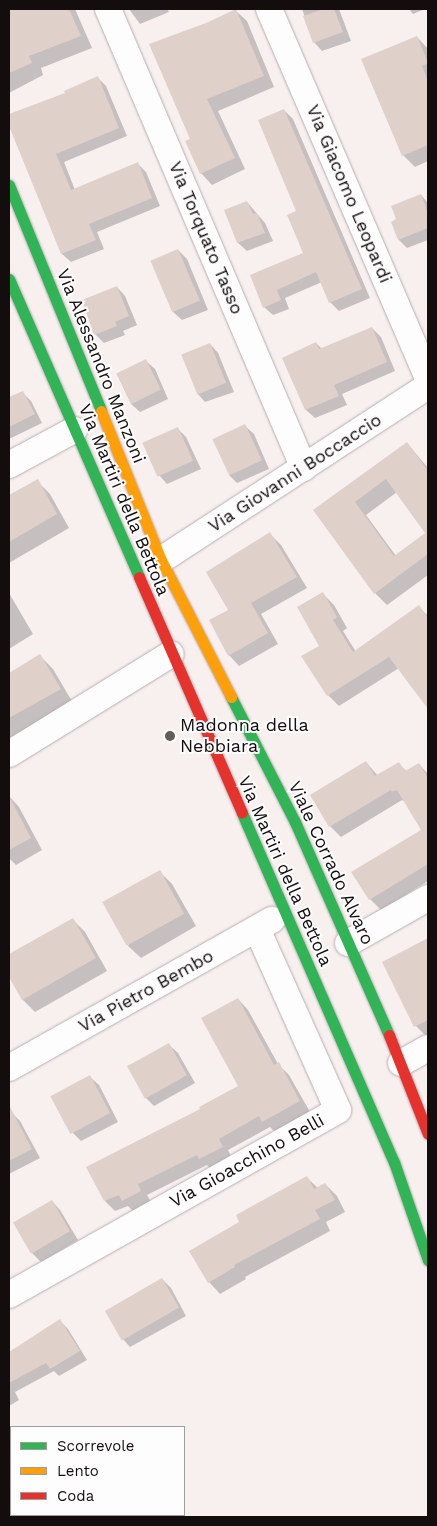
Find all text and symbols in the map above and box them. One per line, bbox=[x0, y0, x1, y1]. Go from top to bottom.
street label: Via Giacomo Leopardi bbox=[302, 101, 396, 287]
street label: Via Torquato Tasso bbox=[164, 158, 248, 318]
street label: Via Alessandro Manzoni bbox=[52, 265, 150, 467]
street label: Via Martiri della Bettola bbox=[74, 401, 174, 599]
street label: Via Giovanni Boccaccio bbox=[204, 409, 386, 537]
place label: Madonna della Nebbiara bbox=[180, 715, 309, 758]
marker: Madonna della Nebbiara bbox=[164, 730, 176, 742]
street label: Via Martiri della Bettola bbox=[233, 772, 337, 970]
street label: Viale Corrado Alvaro bbox=[283, 777, 379, 949]
street label: Via Pietro Bembo bbox=[74, 945, 218, 1037]
street label: Via Gioacchino Belli bbox=[166, 1109, 328, 1213]
legend bbox=[10, 1426, 185, 1516]
text: Scorrevole bbox=[57, 1437, 135, 1455]
text: Lento bbox=[57, 1462, 99, 1480]
text: Coda bbox=[57, 1487, 94, 1505]

